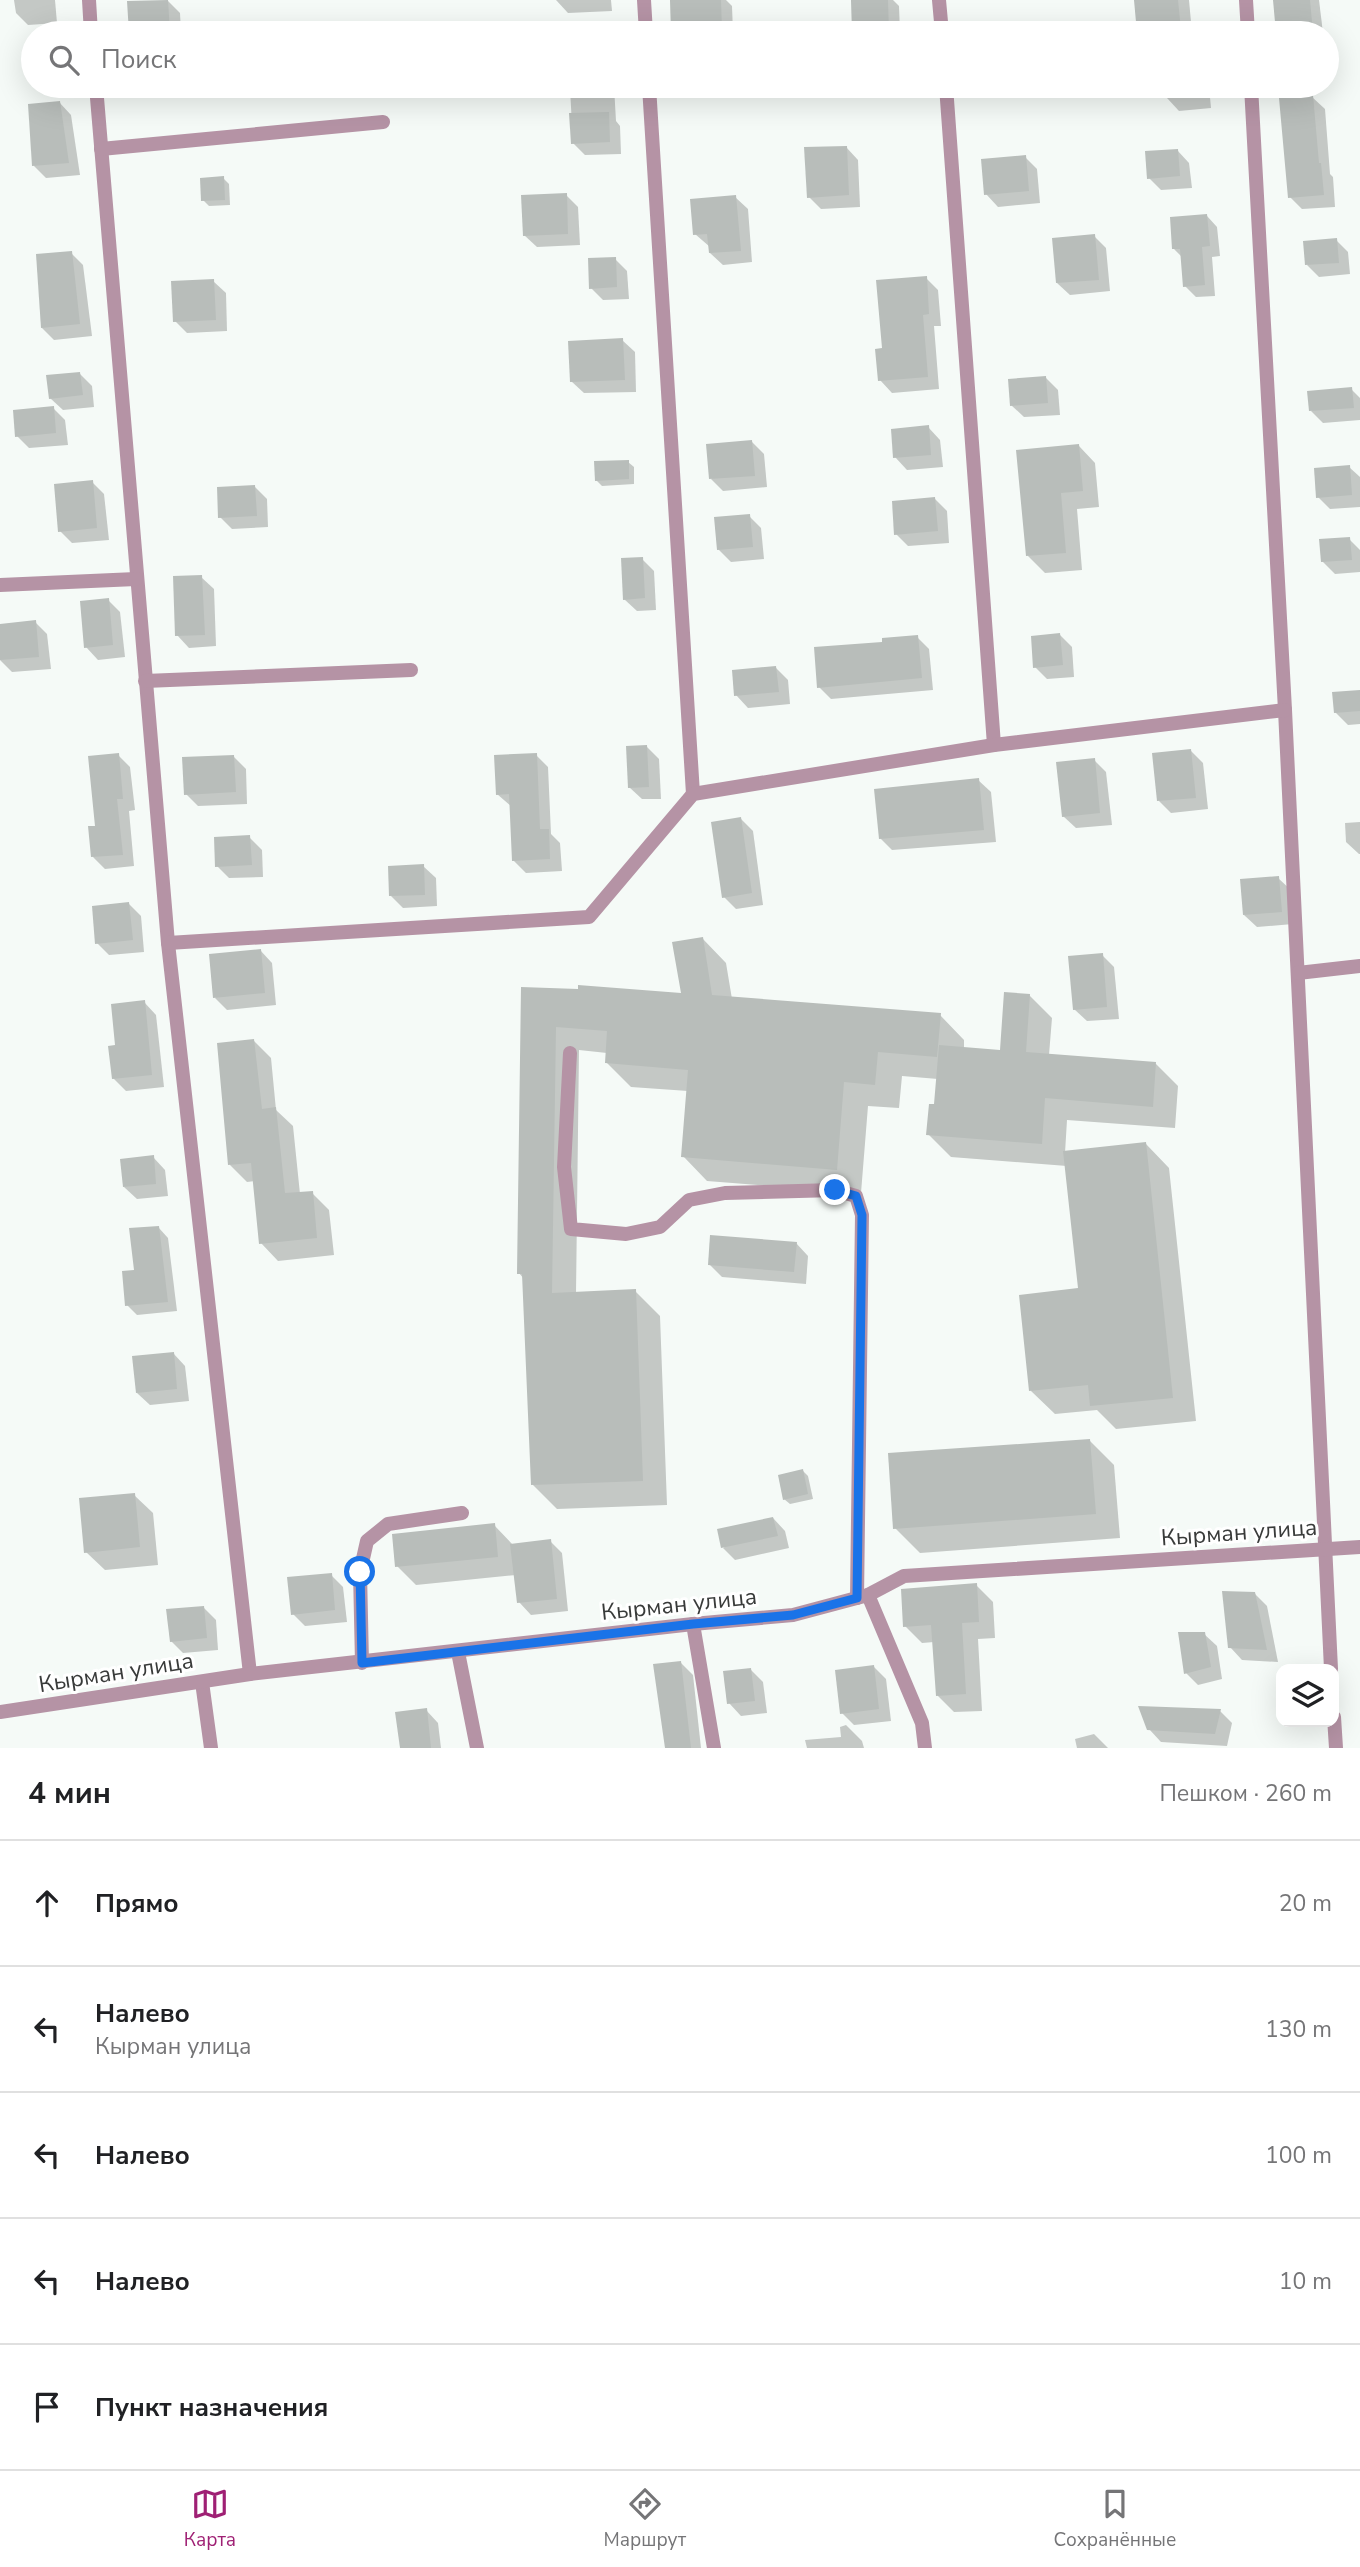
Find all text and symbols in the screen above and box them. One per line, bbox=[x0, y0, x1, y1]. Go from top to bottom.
search box bbox=[21, 21, 1339, 98]
icon: search bbox=[45, 41, 83, 79]
text: Поиск bbox=[101, 42, 177, 77]
route end bbox=[819, 1174, 850, 1205]
street label: Кырман улица bbox=[1160, 1512, 1318, 1553]
route start bbox=[344, 1556, 375, 1587]
street label: Кырман улица bbox=[600, 1581, 758, 1628]
street label: Кырман улица bbox=[36, 1645, 196, 1700]
map controls bbox=[1276, 1664, 1339, 1727]
button: layers bbox=[1276, 1664, 1339, 1727]
text: 4 мин bbox=[28, 1773, 111, 1814]
text: Пешком · 260 m bbox=[1159, 1778, 1332, 1809]
icon: ahead bbox=[28, 1884, 66, 1922]
text: Прямо bbox=[95, 1886, 179, 1921]
text: 20 m bbox=[1279, 1888, 1332, 1919]
text: Налево bbox=[95, 1996, 190, 2031]
icon: left bbox=[28, 2010, 66, 2048]
text: 130 m bbox=[1265, 2014, 1332, 2045]
text: Кырман улица bbox=[95, 2031, 251, 2062]
icon: left bbox=[28, 2136, 66, 2174]
text: Налево bbox=[95, 2138, 190, 2173]
text: 100 m bbox=[1265, 2140, 1332, 2171]
icon: left bbox=[28, 2262, 66, 2300]
text: Налево bbox=[95, 2264, 190, 2299]
text: 10 m bbox=[1279, 2266, 1332, 2297]
icon: arrive bbox=[28, 2388, 66, 2426]
text: Пункт назначения bbox=[95, 2390, 328, 2425]
tab: Карта bbox=[184, 2485, 236, 2553]
tab: Маршрут bbox=[604, 2485, 686, 2553]
tab: Сохранённые bbox=[1054, 2485, 1176, 2553]

